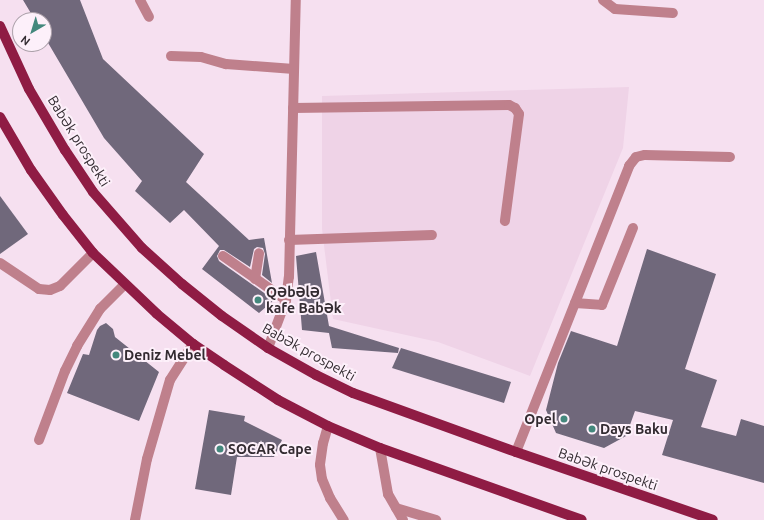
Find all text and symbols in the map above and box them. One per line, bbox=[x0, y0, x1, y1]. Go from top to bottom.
north arrow bbox=[12, 12, 52, 52]
text: N bbox=[18, 33, 32, 48]
street label: Babək prospekti bbox=[44, 92, 114, 190]
place label: Qəbələ kafe Babək bbox=[266, 284, 342, 316]
marker: Qəbələ kafe Babək bbox=[253, 295, 263, 305]
street label: Babək prospekti bbox=[259, 319, 359, 385]
place label: Deniz Mebel bbox=[124, 347, 206, 363]
marker: Deniz Mebel bbox=[111, 350, 121, 360]
place label: Opel bbox=[524, 411, 556, 427]
marker: Opel bbox=[559, 414, 569, 424]
place label: Days Baku bbox=[600, 421, 668, 437]
marker: Days Baku bbox=[587, 424, 597, 434]
place label: SOCAR Cape bbox=[228, 441, 312, 457]
marker: SOCAR Cape bbox=[215, 444, 225, 454]
street label: Babək prospekti bbox=[556, 444, 660, 494]

